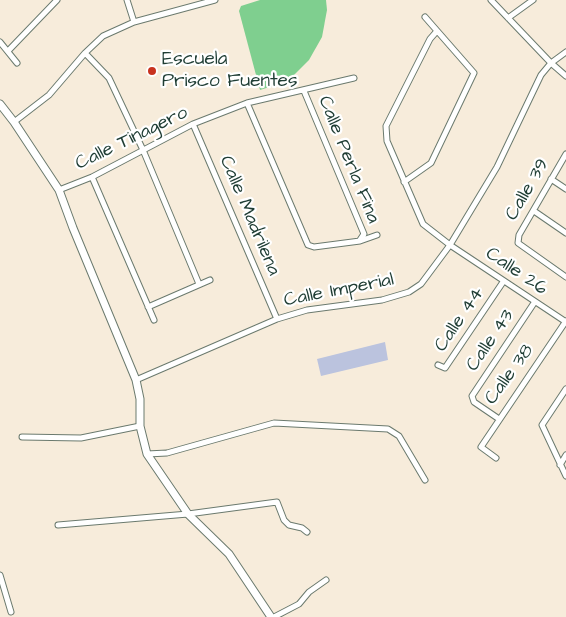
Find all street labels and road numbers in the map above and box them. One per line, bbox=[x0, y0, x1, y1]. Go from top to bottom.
street label: Calle Perla Fina bbox=[312, 93, 384, 227]
street label: Calle Tinagero bbox=[72, 102, 192, 176]
street label: Calle Madrilena bbox=[214, 153, 284, 279]
street label: Calle 39 bbox=[501, 155, 555, 225]
street label: Calle 26 bbox=[481, 243, 551, 301]
street label: Calle Imperial bbox=[282, 269, 396, 313]
street label: Calle 44 bbox=[430, 283, 490, 357]
street label: Calle 43 bbox=[462, 306, 520, 376]
street label: Calle 38 bbox=[481, 340, 539, 410]

